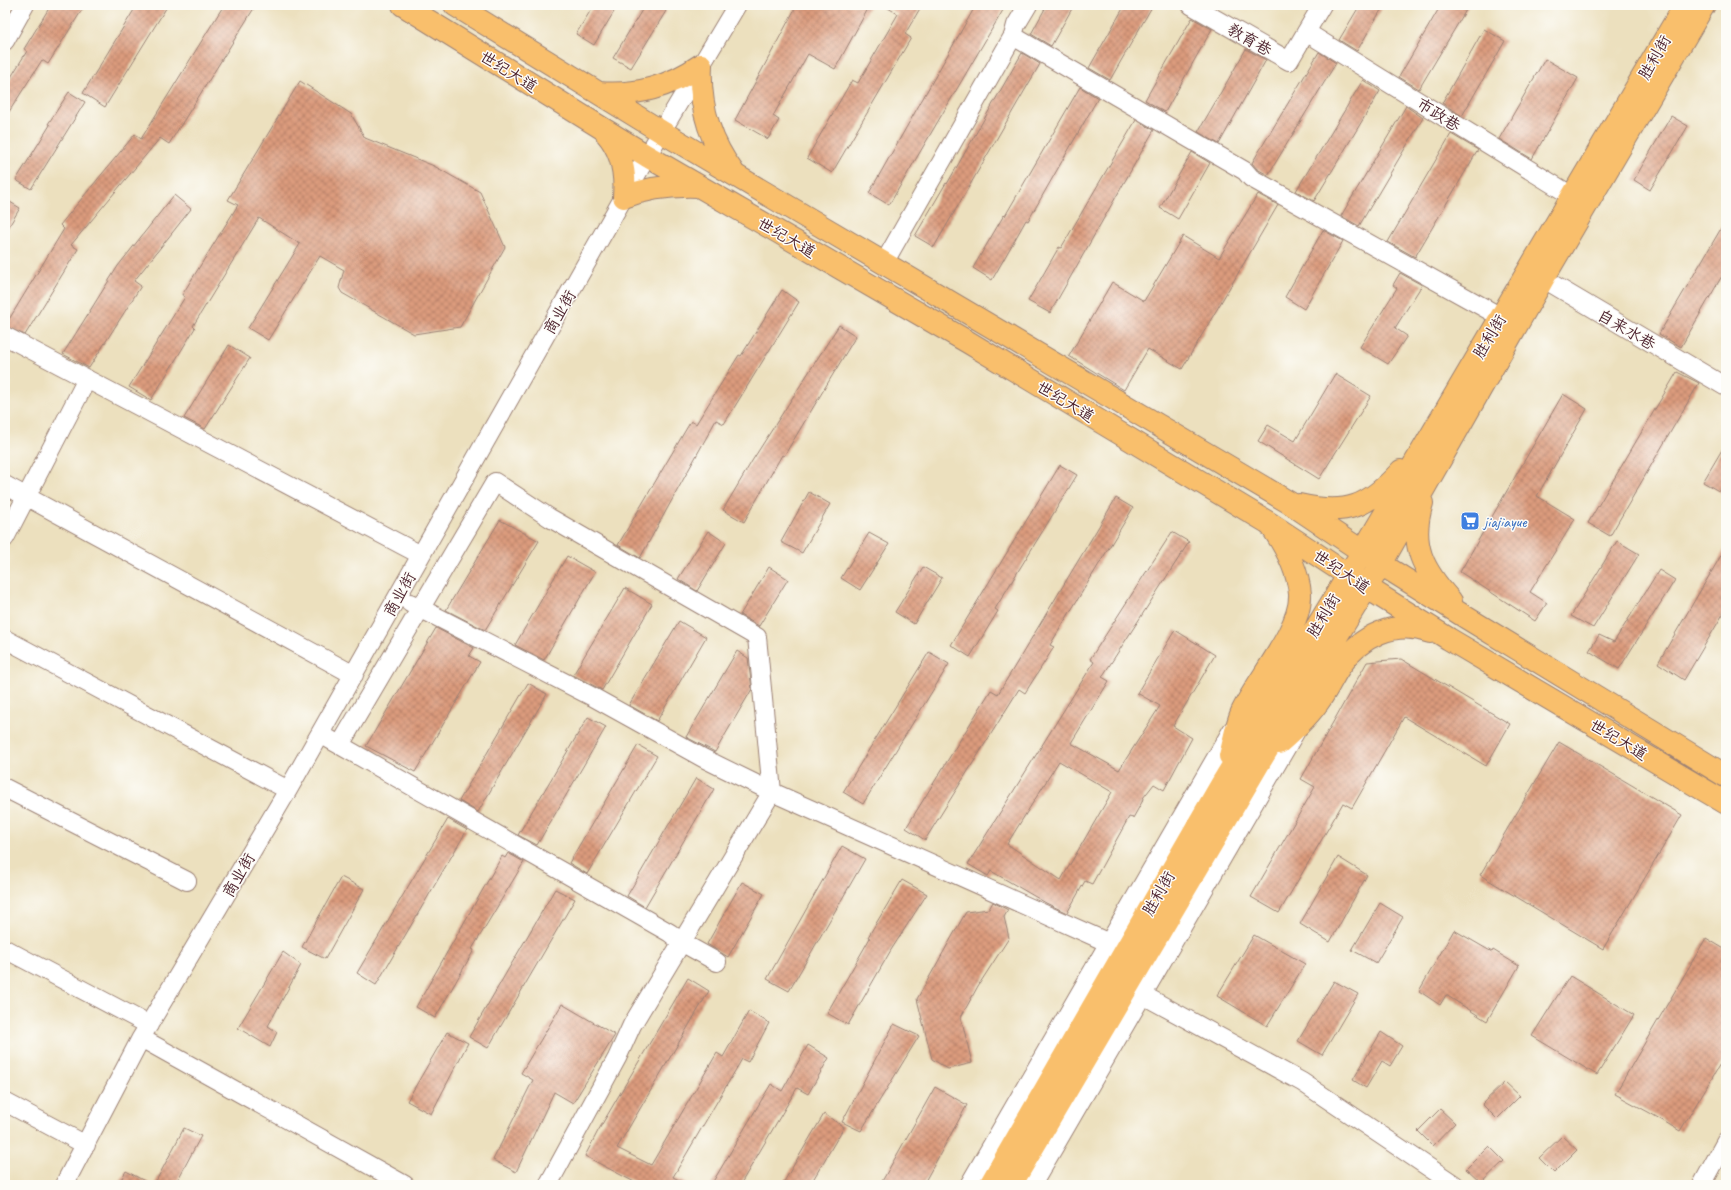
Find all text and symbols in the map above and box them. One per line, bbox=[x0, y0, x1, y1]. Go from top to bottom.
street label: 教育巷 bbox=[1224, 19, 1275, 61]
street label: 胜利街 bbox=[1634, 32, 1676, 83]
street label: 世纪大道 bbox=[476, 46, 541, 97]
street label: 市政巷 bbox=[1413, 94, 1464, 136]
street label: 世纪大道 bbox=[754, 213, 819, 263]
street label: 商业街 bbox=[539, 287, 581, 338]
street label: 自来水巷 bbox=[1594, 305, 1659, 355]
street label: 胜利街 bbox=[1469, 311, 1511, 362]
street label: 世纪大道 bbox=[1033, 377, 1098, 427]
supermarket icon: jiajiayue bbox=[1459, 510, 1481, 532]
place label: jiajiayue bbox=[1482, 512, 1528, 532]
street label: 世纪大道 bbox=[1309, 546, 1374, 598]
street label: 商业街 bbox=[379, 569, 420, 620]
street label: 胜利街 bbox=[1303, 590, 1345, 641]
street label: 世纪大道 bbox=[1586, 715, 1651, 765]
street label: 商业街 bbox=[218, 850, 260, 901]
street label: 胜利街 bbox=[1138, 868, 1180, 919]

